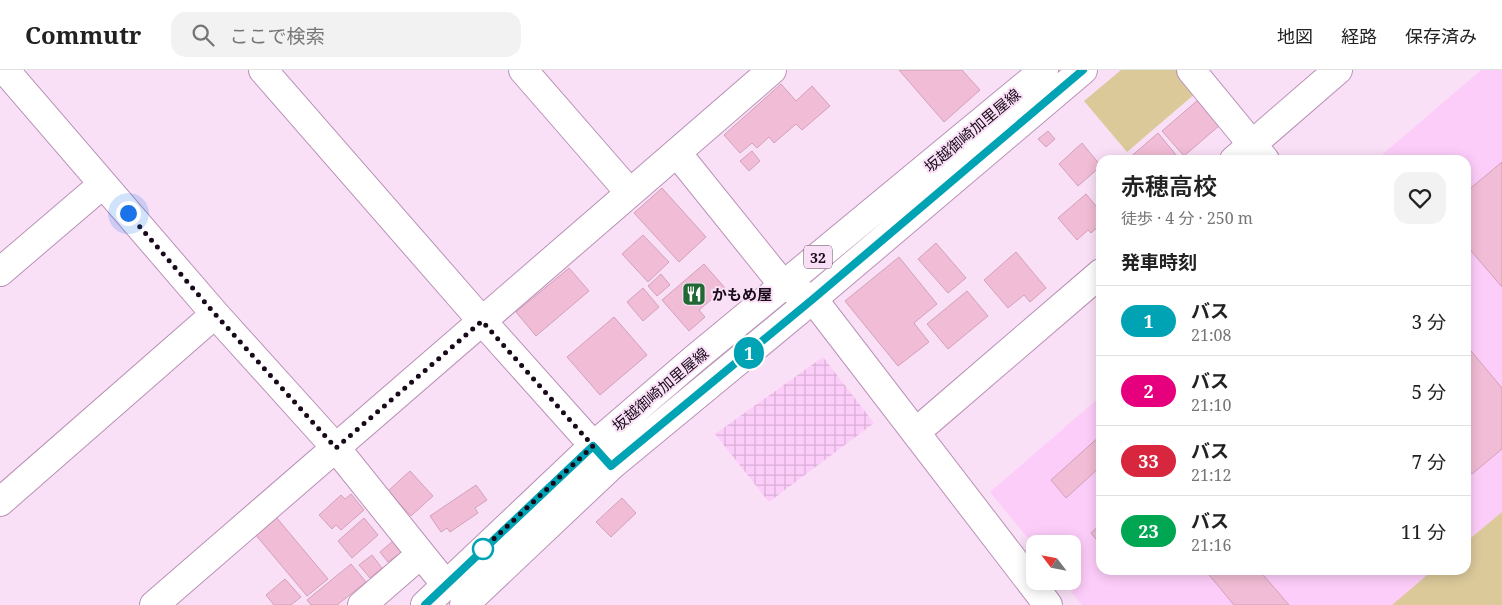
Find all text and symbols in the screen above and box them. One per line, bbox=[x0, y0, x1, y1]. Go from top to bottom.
search box bbox=[171, 12, 521, 57]
text: Commutr bbox=[25, 18, 141, 51]
icon: search bbox=[189, 21, 217, 49]
text: ここで検索 bbox=[229, 23, 324, 49]
text: 地図 bbox=[1277, 24, 1313, 48]
text: 経路 bbox=[1341, 24, 1377, 48]
text: 保存済み bbox=[1405, 24, 1477, 48]
street label: 坂越御崎加里屋線 bbox=[920, 84, 1024, 176]
text: 赤穂高校 bbox=[1121, 169, 1217, 202]
button: heart bbox=[1394, 172, 1446, 224]
your location bbox=[116, 201, 141, 226]
text: 徒歩 · 4 分 · 250 m bbox=[1121, 207, 1253, 229]
road number: 32 bbox=[804, 246, 832, 268]
text: 発車時刻 bbox=[1121, 249, 1197, 275]
restaurant icon: かもめ屋 bbox=[681, 281, 707, 307]
place label: かもめ屋 bbox=[712, 284, 772, 304]
text: バス bbox=[1191, 298, 1229, 324]
text: 1 bbox=[1143, 309, 1154, 333]
text: 3 分 bbox=[1411, 309, 1446, 335]
text: 21:08 bbox=[1191, 324, 1231, 346]
line badge: 1 bbox=[733, 337, 765, 369]
text: 1 bbox=[744, 341, 754, 365]
street label: 坂越御崎加里屋線 bbox=[608, 343, 712, 435]
text: バス bbox=[1191, 368, 1229, 394]
text: 2 bbox=[1143, 379, 1154, 403]
text: 5 分 bbox=[1411, 379, 1446, 405]
text: 21:10 bbox=[1191, 394, 1231, 416]
text: バス bbox=[1191, 438, 1229, 464]
text: 33 bbox=[1138, 449, 1159, 473]
text: 7 分 bbox=[1411, 449, 1446, 475]
text: 21:12 bbox=[1191, 464, 1231, 486]
text: バス bbox=[1191, 508, 1229, 534]
text: 23 bbox=[1138, 519, 1159, 543]
text: 11 分 bbox=[1401, 519, 1446, 545]
text: 21:16 bbox=[1191, 534, 1231, 556]
north arrow bbox=[1026, 535, 1081, 590]
map controls bbox=[1026, 535, 1081, 590]
unlabelled marker bbox=[472, 538, 494, 560]

